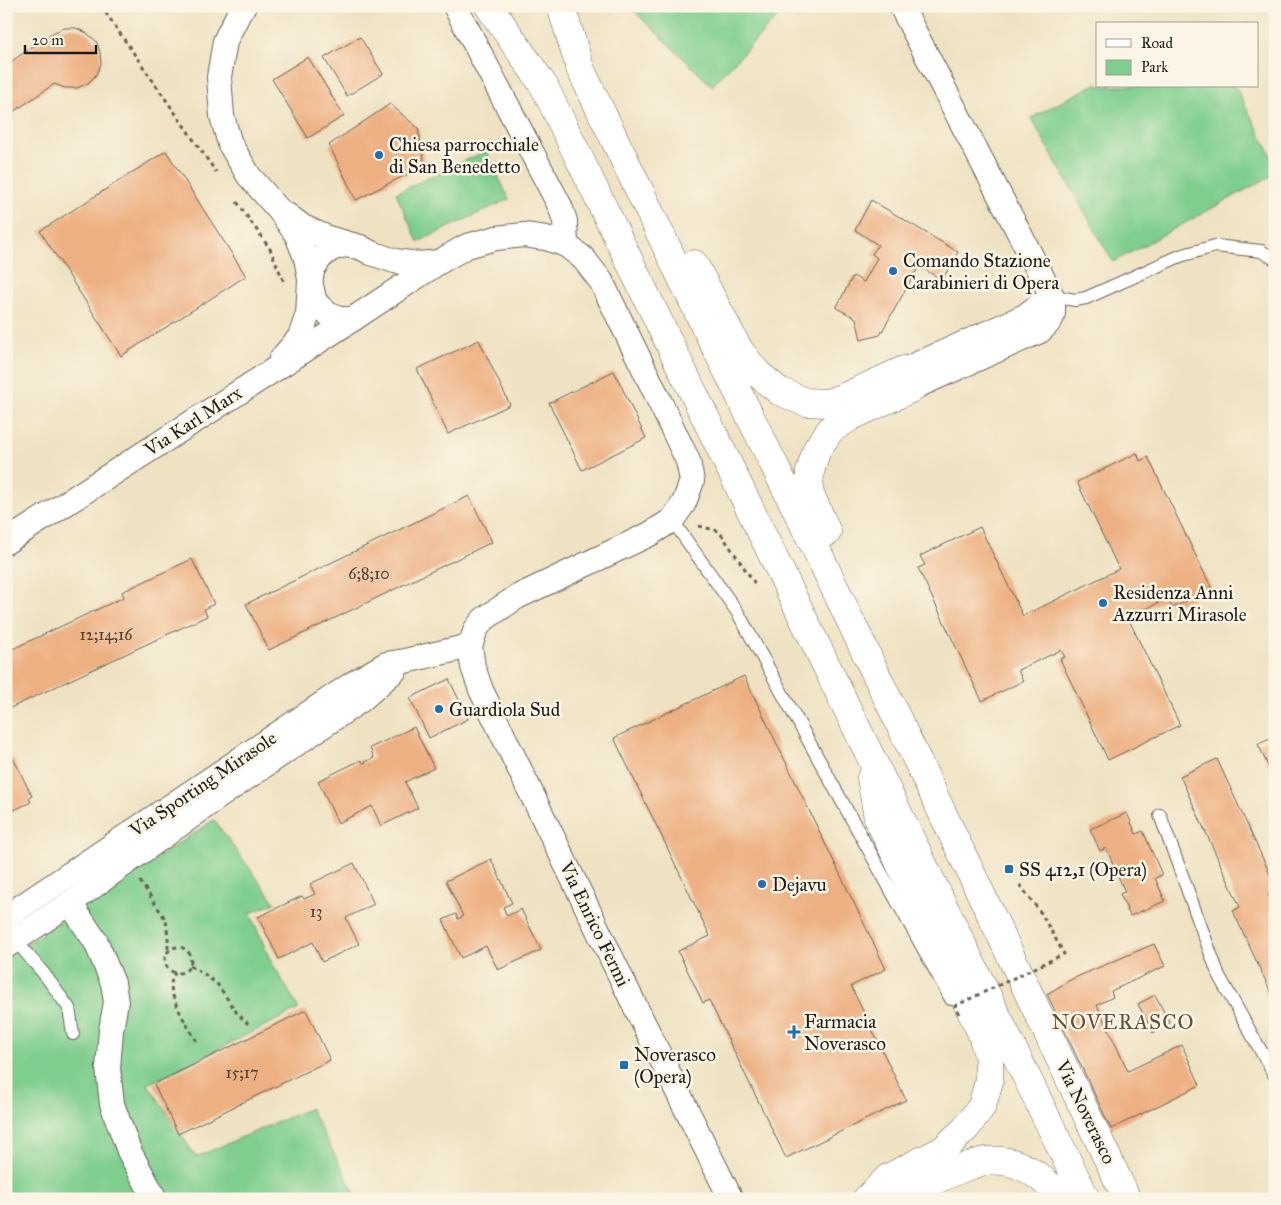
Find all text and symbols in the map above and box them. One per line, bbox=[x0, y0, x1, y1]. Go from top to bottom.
scale bar bbox=[25, 22, 96, 54]
legend bbox=[1096, 22, 1258, 88]
text: 20 m bbox=[32, 31, 64, 49]
text: Road bbox=[1141, 34, 1173, 52]
text: Park bbox=[1141, 58, 1168, 76]
place label: Chiesa parrocchiale di San Benedetto bbox=[389, 133, 539, 178]
marker: Chiesa parrocchiale di San Benedetto bbox=[373, 149, 385, 161]
place label: Comando Stazione Carabinieri di Opera bbox=[903, 249, 1060, 294]
marker: Comando Stazione Carabinieri di Opera bbox=[887, 265, 899, 277]
street label: Via Karl Marx bbox=[139, 381, 246, 462]
house number: 6;8;10 bbox=[348, 564, 390, 583]
place label: Residenza Anni Azzurri Mirasole bbox=[1112, 581, 1247, 626]
marker: Residenza Anni Azzurri Mirasole bbox=[1097, 597, 1109, 609]
house number: 12;14;16 bbox=[80, 625, 133, 644]
place label: Guardiola Sud bbox=[449, 698, 561, 721]
marker: Guardiola Sud bbox=[433, 703, 445, 715]
street label: Via Sporting Mirasole bbox=[124, 726, 282, 843]
street label: Via Enrico Fermi bbox=[554, 857, 635, 990]
place label: SS 412,1 (Opera) bbox=[1019, 858, 1147, 882]
marker: SS 412,1 (Opera) bbox=[1003, 863, 1015, 875]
place label: Dejavu bbox=[772, 873, 827, 896]
marker: Dejavu bbox=[756, 878, 768, 890]
house number: 13 bbox=[310, 902, 322, 921]
district label: NOVERASCO bbox=[1051, 1009, 1195, 1035]
place label: Farmacia Noverasco bbox=[804, 1010, 886, 1055]
marker: Farmacia Noverasco bbox=[788, 1026, 800, 1038]
place label: Noverasco (Opera) bbox=[634, 1043, 716, 1089]
street label: Via Noverasco bbox=[1051, 1055, 1121, 1168]
marker: Noverasco (Opera) bbox=[618, 1059, 630, 1071]
house number: 15;17 bbox=[225, 1063, 259, 1082]

